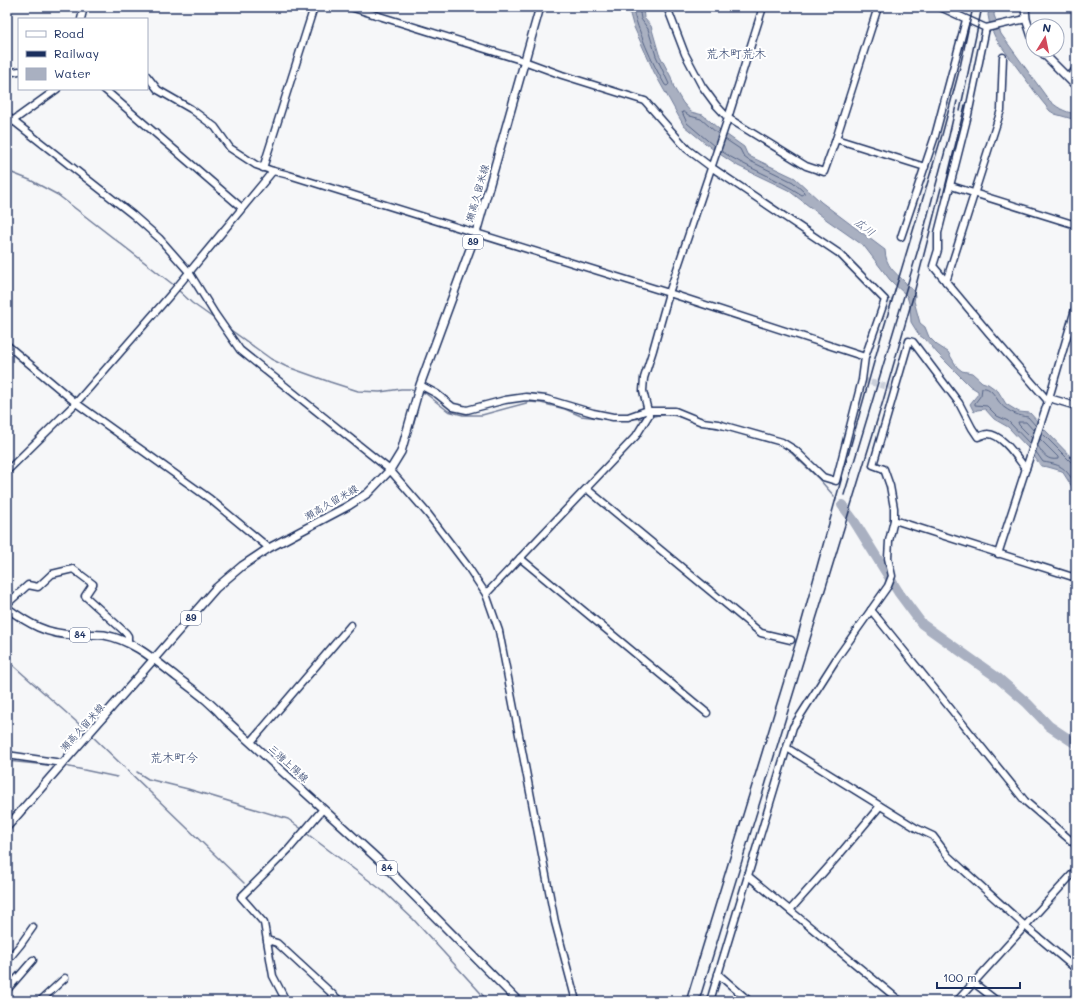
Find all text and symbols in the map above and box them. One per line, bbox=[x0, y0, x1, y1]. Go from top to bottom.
legend bbox=[18, 18, 148, 90]
north arrow bbox=[1025, 18, 1065, 58]
text: N bbox=[1041, 20, 1052, 36]
text: Road bbox=[54, 25, 84, 41]
text: Railway bbox=[54, 45, 99, 61]
district label: 荒木町荒木 bbox=[706, 45, 766, 61]
text: Water bbox=[54, 65, 91, 81]
street label: 瀬高久留米線 bbox=[462, 162, 492, 224]
water label: 広川 bbox=[852, 214, 879, 239]
road number: 89 bbox=[463, 235, 483, 249]
street label: 瀬高久留米線 bbox=[302, 481, 360, 523]
road number: 89 bbox=[181, 611, 201, 625]
road number: 84 bbox=[70, 628, 90, 642]
street label: 瀬高久留米線 bbox=[57, 700, 107, 754]
street label: 三潴上陽線 bbox=[266, 741, 312, 785]
district label: 荒木町今 bbox=[150, 749, 198, 765]
road number: 84 bbox=[377, 861, 397, 875]
scale bar bbox=[937, 964, 1020, 990]
text: 100 m bbox=[943, 969, 977, 985]

